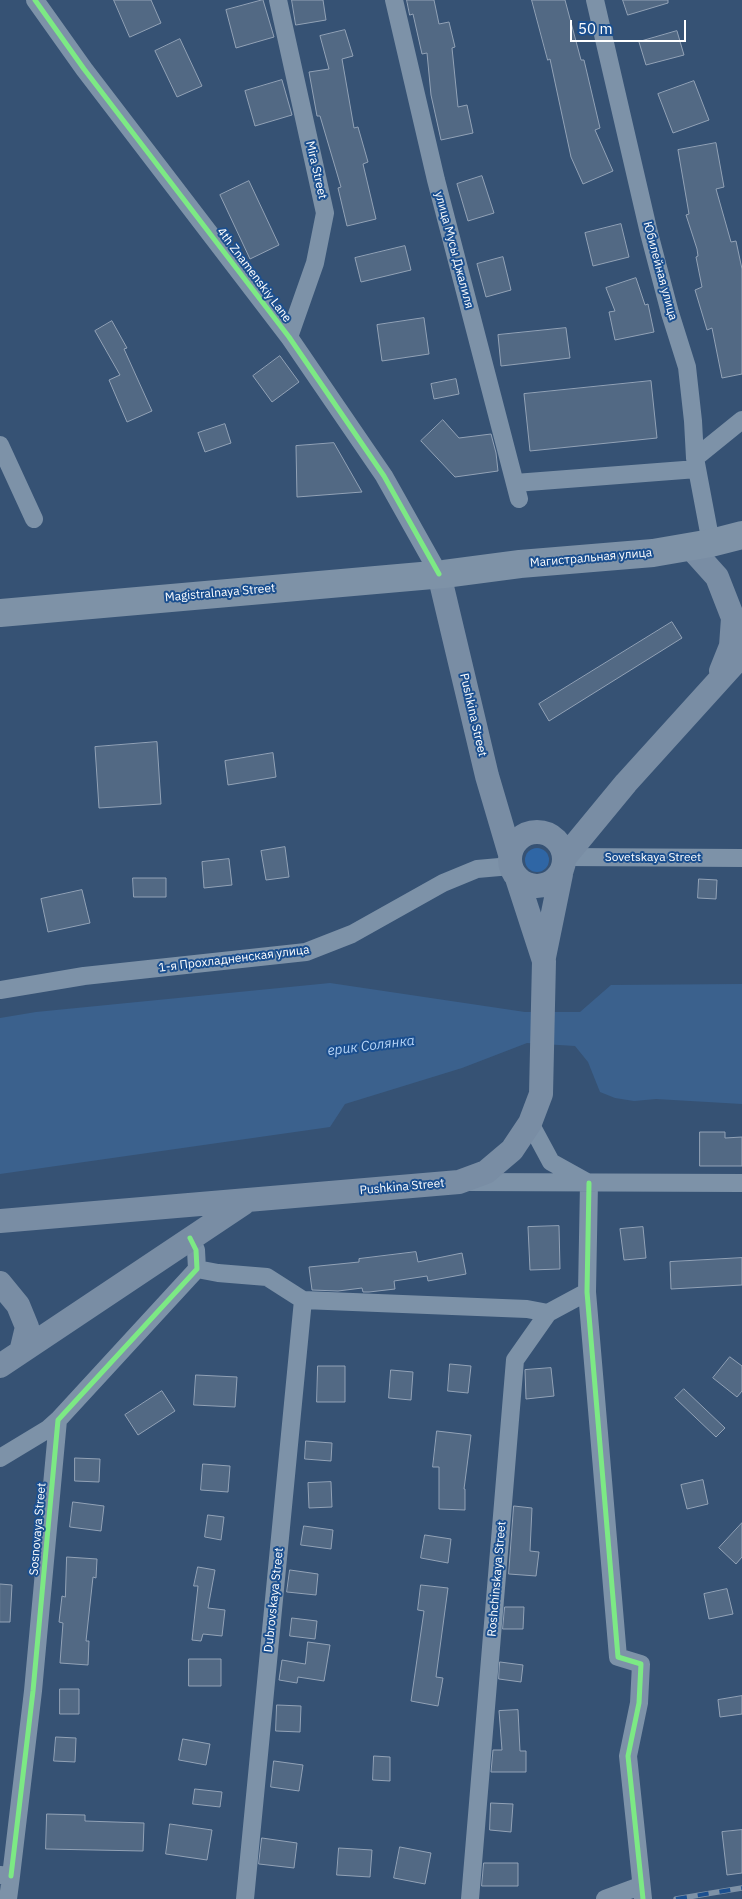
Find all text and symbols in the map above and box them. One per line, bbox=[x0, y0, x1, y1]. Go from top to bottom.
scale bar bbox=[572, 10, 688, 42]
text: 50 m bbox=[578, 19, 613, 38]
street label: Mira Street bbox=[302, 140, 330, 200]
street label: улица Мусы Джалиля bbox=[431, 190, 477, 310]
street label: Юбилейная улица bbox=[640, 220, 680, 322]
street label: 4th Znamenskiy Lane bbox=[214, 225, 294, 325]
street label: Магистральная улица bbox=[529, 545, 653, 571]
street label: Magistralnaya Street bbox=[164, 581, 276, 605]
street label: Pushkina Street bbox=[456, 672, 490, 758]
street label: Sovetskaya Street bbox=[605, 851, 701, 865]
street label: 1-я Прохладненская улица bbox=[158, 943, 310, 975]
water label: ерик Солянка bbox=[326, 1032, 416, 1060]
street label: Pushkina Street bbox=[359, 1176, 445, 1198]
street label: Sosnovaya Street bbox=[27, 1482, 49, 1576]
street label: Roshchinskaya Street bbox=[485, 1521, 509, 1637]
street label: Dubrovskaya Street bbox=[261, 1547, 287, 1653]

